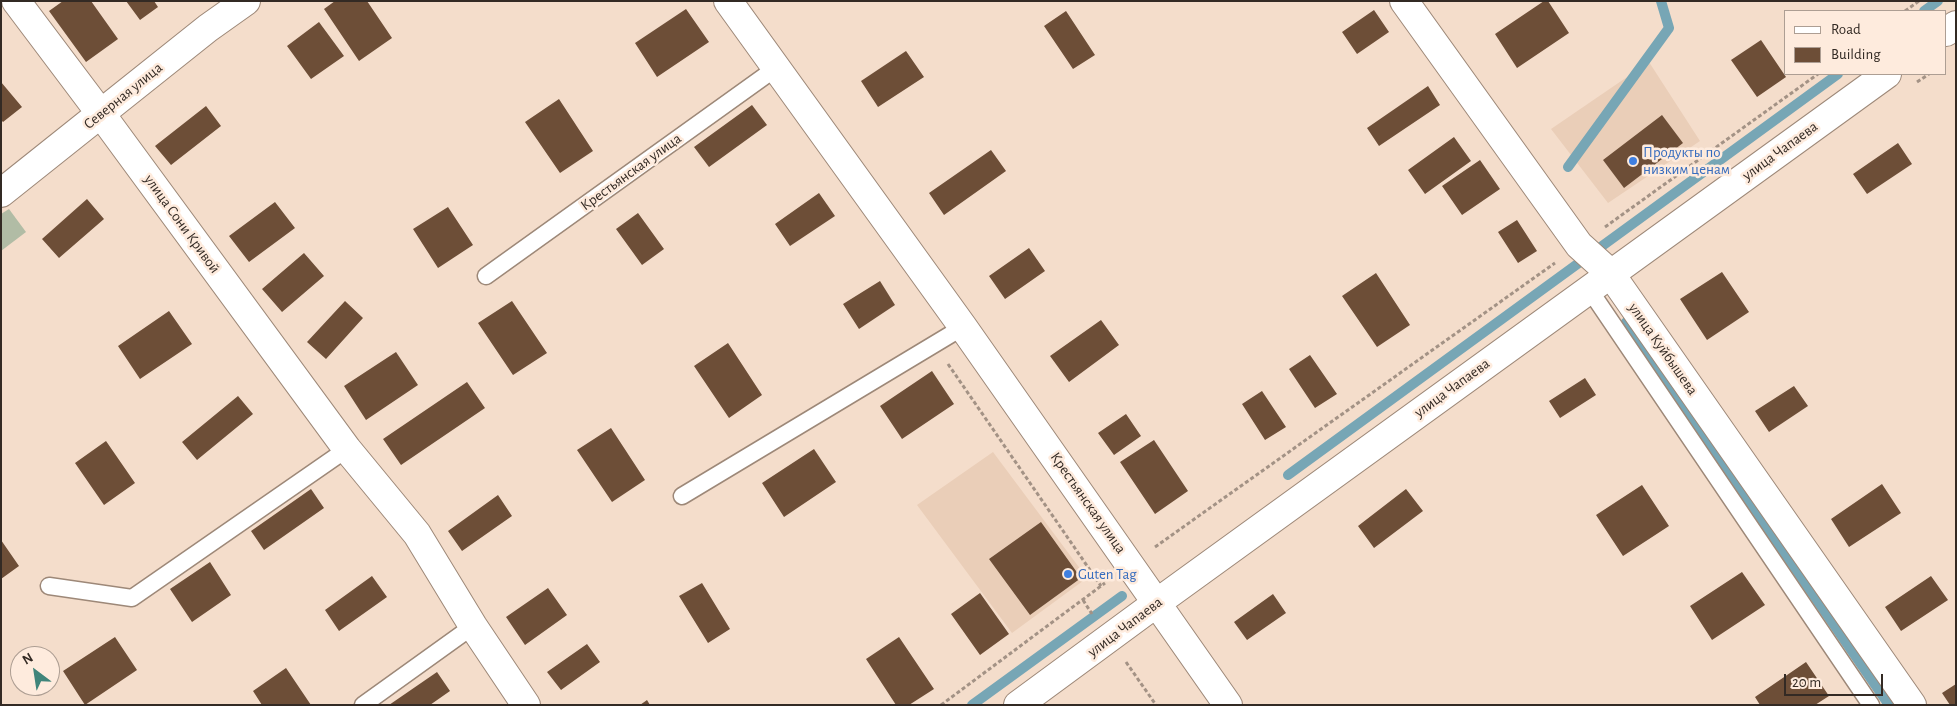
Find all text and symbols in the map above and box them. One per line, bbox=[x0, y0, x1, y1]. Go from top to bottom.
legend bbox=[1784, 10, 1947, 75]
text: Road bbox=[1831, 22, 1861, 37]
text: Building bbox=[1831, 47, 1881, 62]
street label: Северная улица bbox=[80, 59, 166, 133]
street label: улица Чапаева bbox=[1739, 118, 1821, 184]
street label: Крестьянская улица bbox=[577, 129, 685, 215]
place label: Продукты по низким ценам bbox=[1643, 143, 1730, 178]
marker: Продукты по низким ценам bbox=[1627, 155, 1639, 167]
street label: улица Сони Кривой bbox=[140, 171, 224, 277]
street label: улица Куйбышева bbox=[1625, 299, 1701, 399]
street label: улица Чапаева bbox=[1411, 355, 1493, 421]
street label: Крестьянская улица bbox=[1046, 449, 1130, 557]
place label: Guten Tag bbox=[1078, 565, 1137, 583]
marker: Guten Tag bbox=[1062, 568, 1074, 580]
street label: улица Чапаева bbox=[1084, 593, 1166, 661]
north arrow bbox=[10, 646, 60, 696]
text: N bbox=[20, 650, 36, 668]
scale bar bbox=[1787, 664, 1886, 696]
text: 20 m bbox=[1792, 675, 1821, 690]

